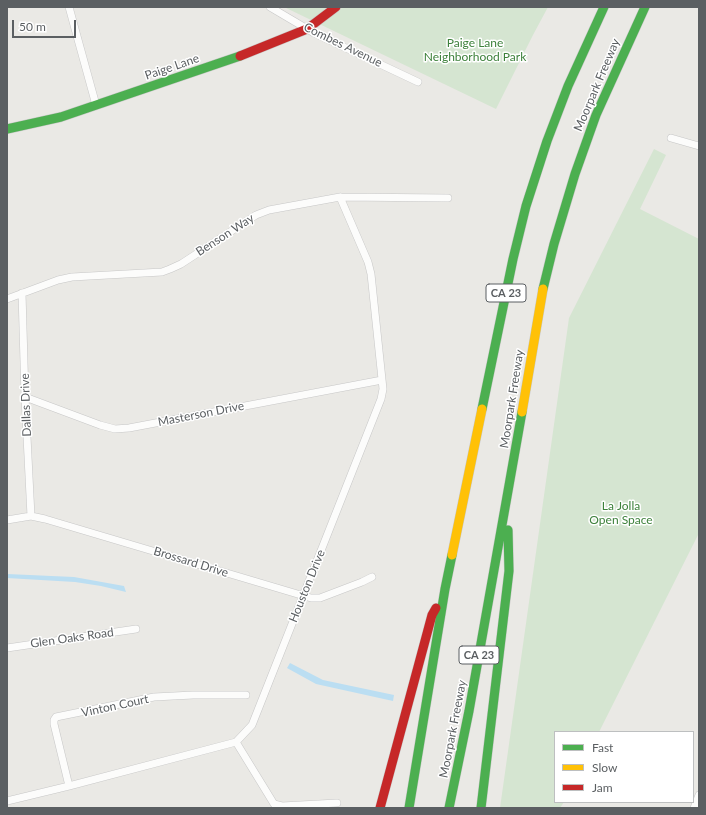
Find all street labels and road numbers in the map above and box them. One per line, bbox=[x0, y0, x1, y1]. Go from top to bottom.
street label: Combes Avenue bbox=[301, 20, 385, 70]
street label: Moorpark Freeway bbox=[571, 36, 623, 134]
street label: Paige Lane bbox=[143, 51, 201, 83]
street label: Benson Way bbox=[193, 211, 257, 259]
road number: CA 23 bbox=[486, 284, 526, 302]
street label: Moorpark Freeway bbox=[497, 349, 527, 449]
street label: Dallas Drive bbox=[18, 373, 34, 437]
street label: Masterson Drive bbox=[157, 399, 245, 429]
street label: Brossard Drive bbox=[152, 544, 230, 580]
street label: Houston Drive bbox=[286, 548, 328, 624]
street label: Glen Oaks Road bbox=[29, 625, 115, 651]
road number: CA 23 bbox=[459, 646, 499, 664]
street label: Moorpark Freeway bbox=[436, 679, 470, 779]
street label: Vinton Court bbox=[80, 692, 150, 720]

